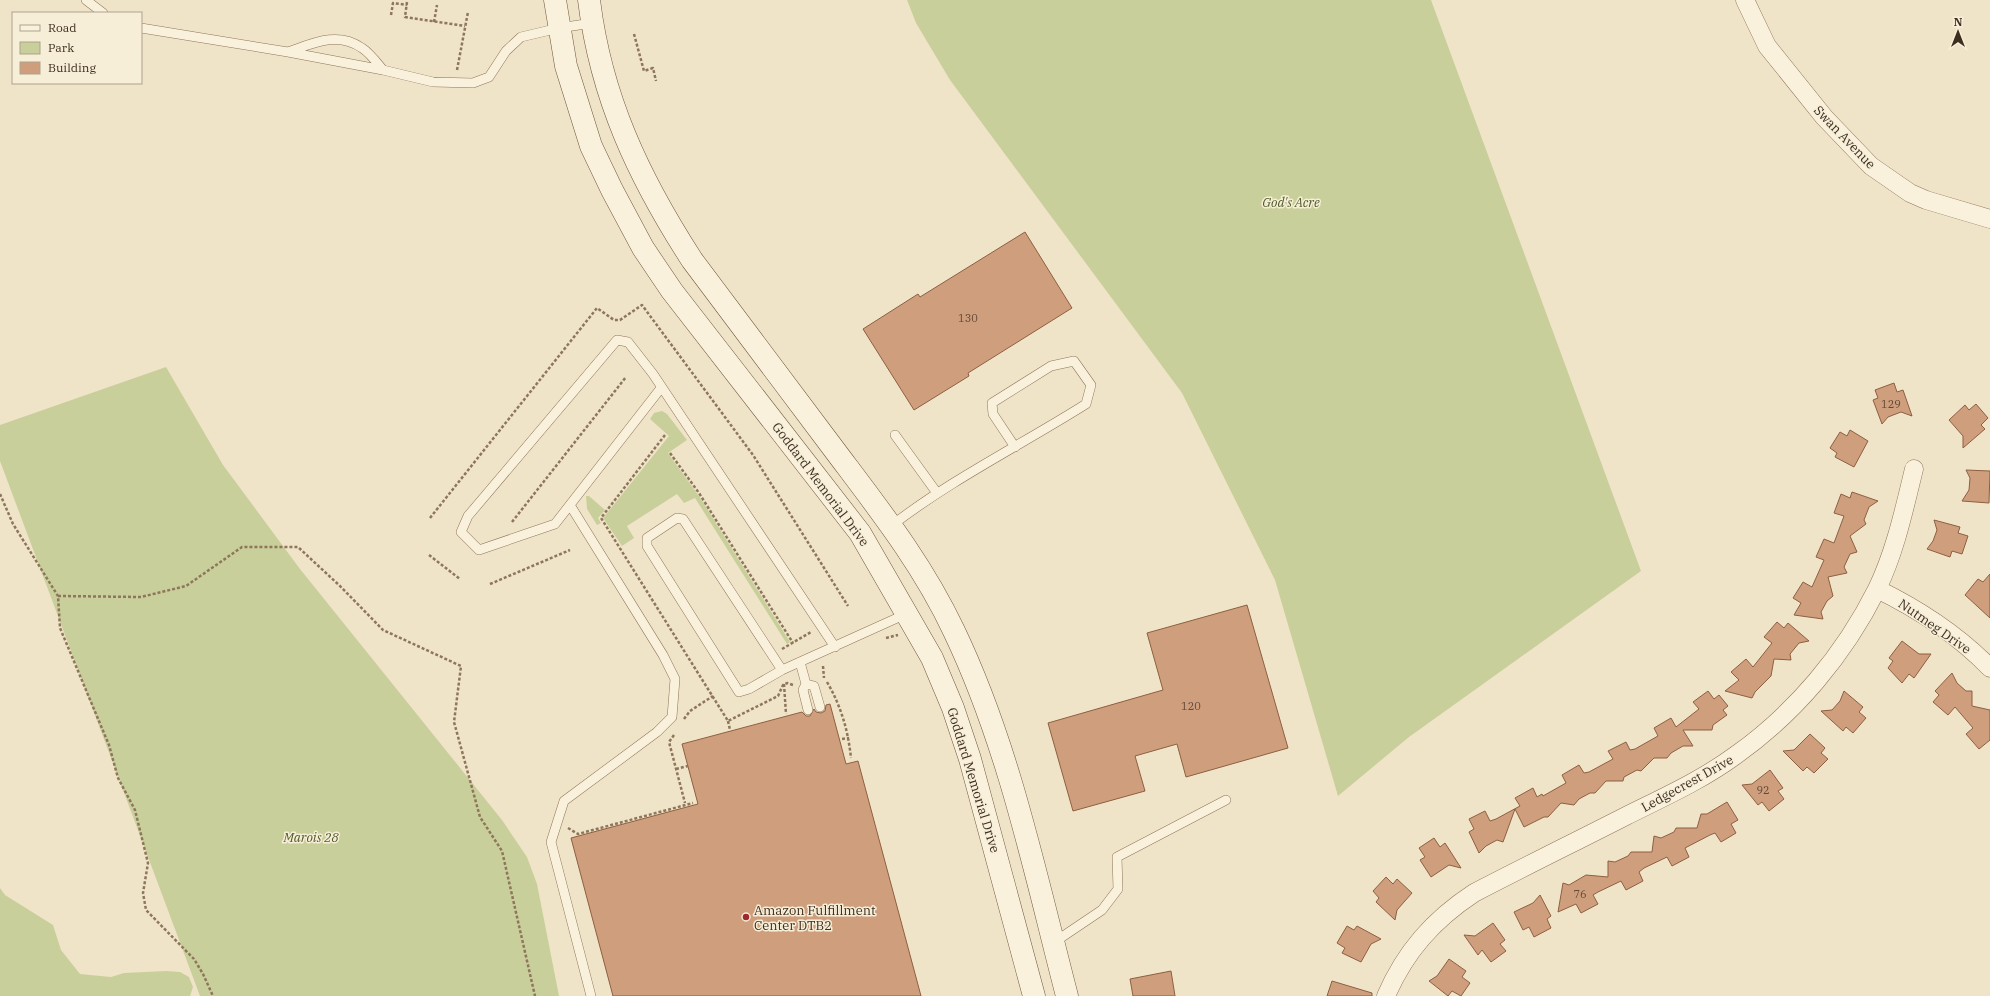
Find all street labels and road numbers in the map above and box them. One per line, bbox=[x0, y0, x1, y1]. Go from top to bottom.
street label: Swan Avenue bbox=[1810, 102, 1879, 173]
street label: Goddard Memorial Drive bbox=[768, 419, 873, 550]
street label: Nutmeg Drive bbox=[1895, 595, 1974, 658]
street label: Goddard Memorial Drive bbox=[943, 705, 1004, 855]
street label: Ledgecrest Drive bbox=[1638, 751, 1736, 816]

